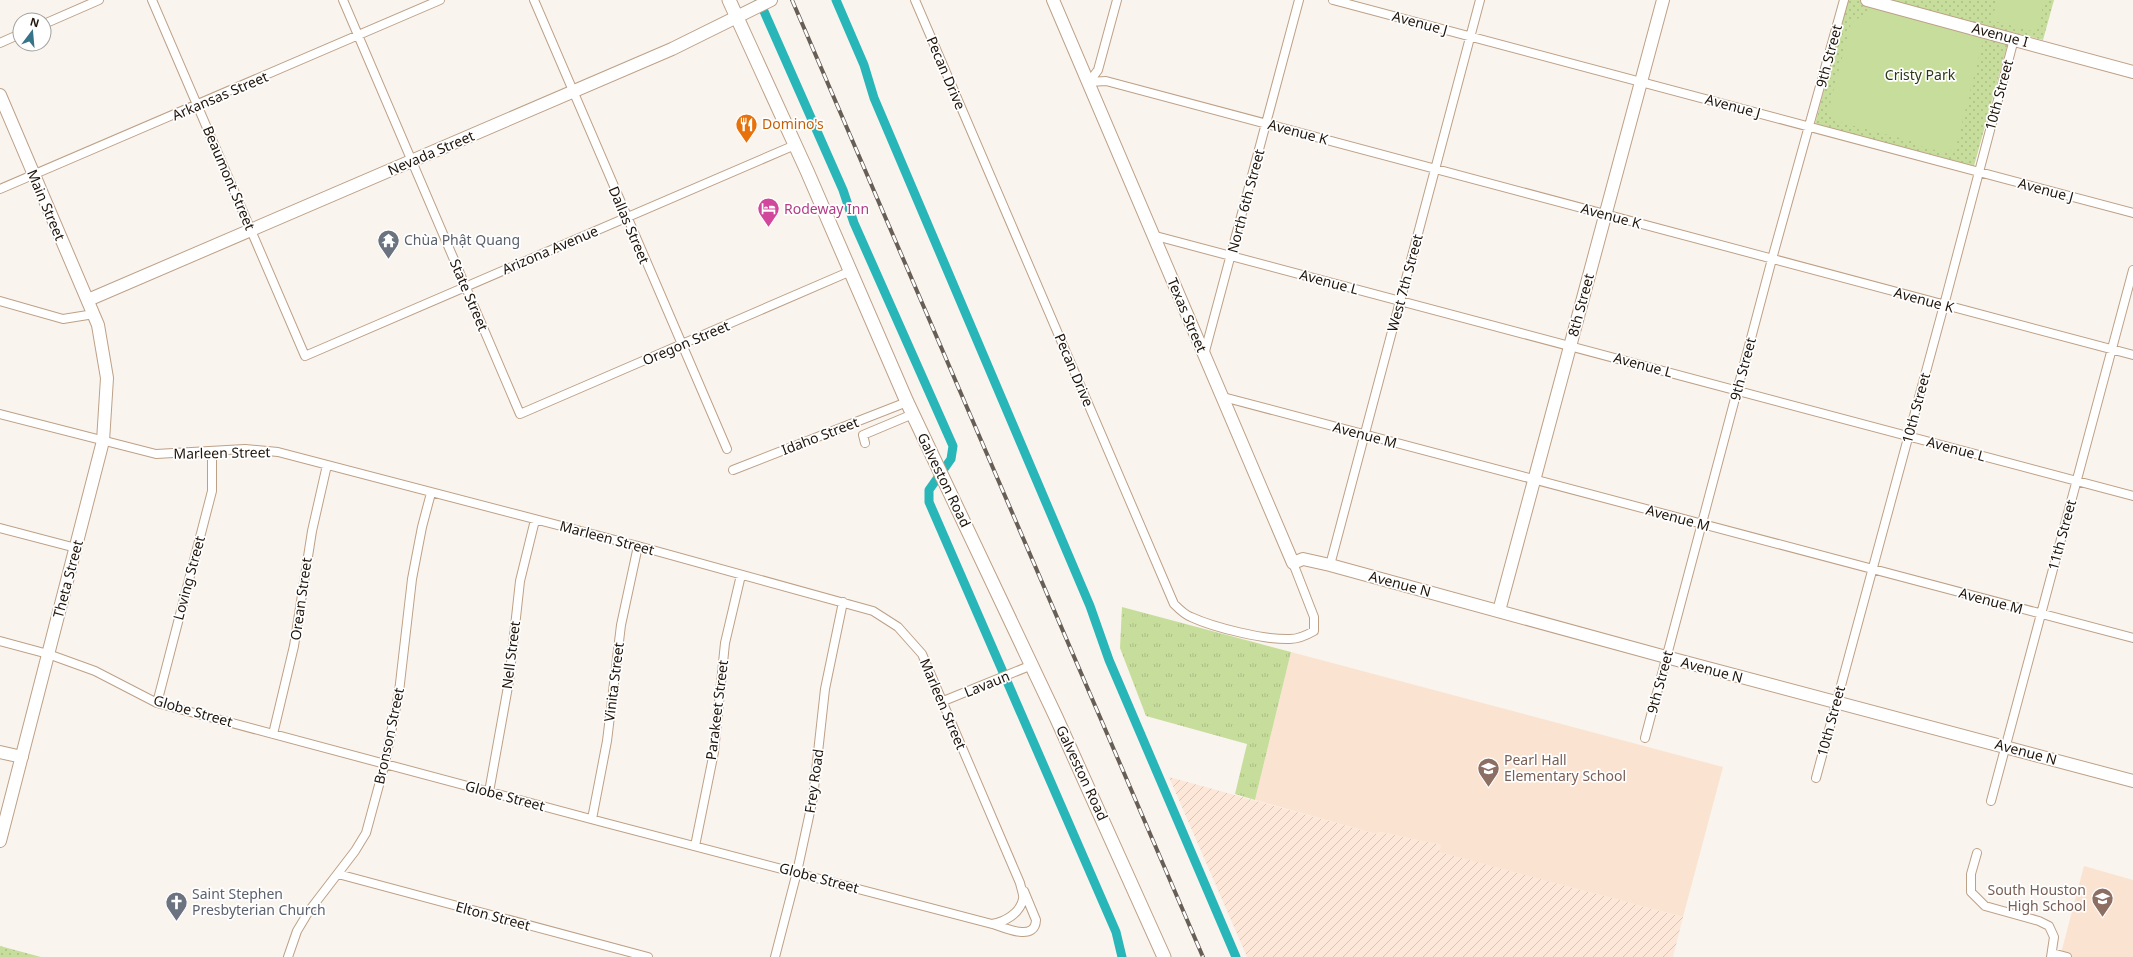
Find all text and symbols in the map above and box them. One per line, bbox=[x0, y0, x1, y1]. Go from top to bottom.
street label: Avenue J bbox=[1390, 6, 1450, 39]
north arrow bbox=[12, 12, 52, 52]
text: N bbox=[29, 13, 41, 30]
street label: Avenue I bbox=[1970, 18, 2031, 51]
street label: 9th Street bbox=[1811, 22, 1846, 89]
street label: Pecan Drive bbox=[923, 33, 970, 112]
street label: 10th Street bbox=[1980, 57, 2017, 132]
park label: Cristy Park bbox=[1885, 65, 1956, 84]
street label: Arkansas Street bbox=[169, 67, 271, 124]
street label: Avenue J bbox=[1703, 89, 1763, 122]
restaurant icon: Domino's bbox=[734, 111, 760, 144]
place label: Domino's bbox=[762, 114, 824, 133]
street label: Avenue K bbox=[1266, 114, 1331, 149]
street label: Beaumont Street bbox=[199, 123, 260, 233]
street label: Nevada Street bbox=[385, 126, 477, 179]
street label: North 6th Street bbox=[1223, 147, 1268, 255]
street label: Main Street bbox=[23, 166, 70, 243]
street label: Avenue J bbox=[2016, 173, 2076, 206]
street label: Dallas Street bbox=[605, 183, 654, 267]
hotel icon: Rodeway Inn bbox=[755, 196, 781, 229]
street label: Avenue K bbox=[1579, 198, 1644, 233]
place label: Rodeway Inn bbox=[784, 199, 869, 218]
street label: Arizona Avenue bbox=[499, 221, 601, 278]
temple icon: Chùa Phật Quang bbox=[376, 227, 402, 260]
place label: Chùa Phật Quang bbox=[404, 230, 520, 249]
street label: West 7th Street bbox=[1382, 232, 1427, 334]
street label: State Street bbox=[446, 256, 493, 334]
street label: Avenue L bbox=[1298, 265, 1361, 298]
street label: 8th Street bbox=[1563, 271, 1598, 338]
street label: Texas Street bbox=[1163, 275, 1212, 355]
street label: Avenue K bbox=[1892, 282, 1957, 317]
street label: Oregon Street bbox=[639, 316, 732, 369]
street label: Pecan Drive bbox=[1051, 330, 1098, 409]
street label: 9th Street bbox=[1725, 335, 1760, 402]
street label: Avenue L bbox=[1612, 348, 1675, 381]
street label: 10th Street bbox=[1897, 370, 1934, 445]
street label: Idaho Street bbox=[779, 412, 861, 459]
street label: Avenue M bbox=[1331, 417, 1399, 452]
street label: Galveston Road bbox=[913, 429, 976, 530]
street label: Avenue L bbox=[1925, 432, 1988, 465]
street label: Marleen Street bbox=[173, 442, 271, 463]
street label: 11th Street bbox=[2043, 497, 2080, 572]
street label: Avenue M bbox=[1644, 500, 1712, 535]
street label: Marleen Street bbox=[558, 516, 656, 559]
street label: Loving Street bbox=[168, 534, 209, 622]
street label: Theta Street bbox=[48, 538, 87, 620]
street label: Orean Street bbox=[285, 556, 316, 642]
street label: Avenue N bbox=[1367, 566, 1433, 601]
street label: Avenue M bbox=[1957, 583, 2025, 618]
street label: Nell Street bbox=[497, 620, 524, 690]
street label: Vinita Street bbox=[599, 641, 628, 723]
street label: 9th Street bbox=[1642, 648, 1677, 715]
street label: Avenue N bbox=[1679, 652, 1745, 687]
street label: Marleen Street bbox=[916, 655, 971, 752]
street label: Parakeet Street bbox=[701, 659, 732, 761]
street label: Lavaun bbox=[961, 666, 1012, 701]
street label: 10th Street bbox=[1812, 683, 1849, 758]
street label: Bronson Street bbox=[369, 686, 408, 786]
street label: Globe Street bbox=[151, 690, 235, 731]
street label: Galveston Road bbox=[1052, 722, 1113, 823]
street label: Avenue N bbox=[1993, 734, 2059, 769]
street label: Frey Road bbox=[800, 748, 827, 814]
place label: Pearl Hall Elementary School bbox=[1504, 750, 1626, 785]
school or university icon: Pearl Hall Elementary School bbox=[1475, 755, 1501, 788]
street label: Globe Street bbox=[463, 776, 547, 815]
street label: Globe Street bbox=[777, 858, 861, 897]
place label: South Houston High School bbox=[1987, 880, 2086, 915]
place label: Saint Stephen Presbyterian Church bbox=[192, 884, 326, 919]
school or university icon: South Houston High School bbox=[2089, 885, 2115, 918]
church icon: Saint Stephen Presbyterian Church bbox=[163, 889, 189, 922]
street label: Elton Street bbox=[454, 896, 532, 935]

